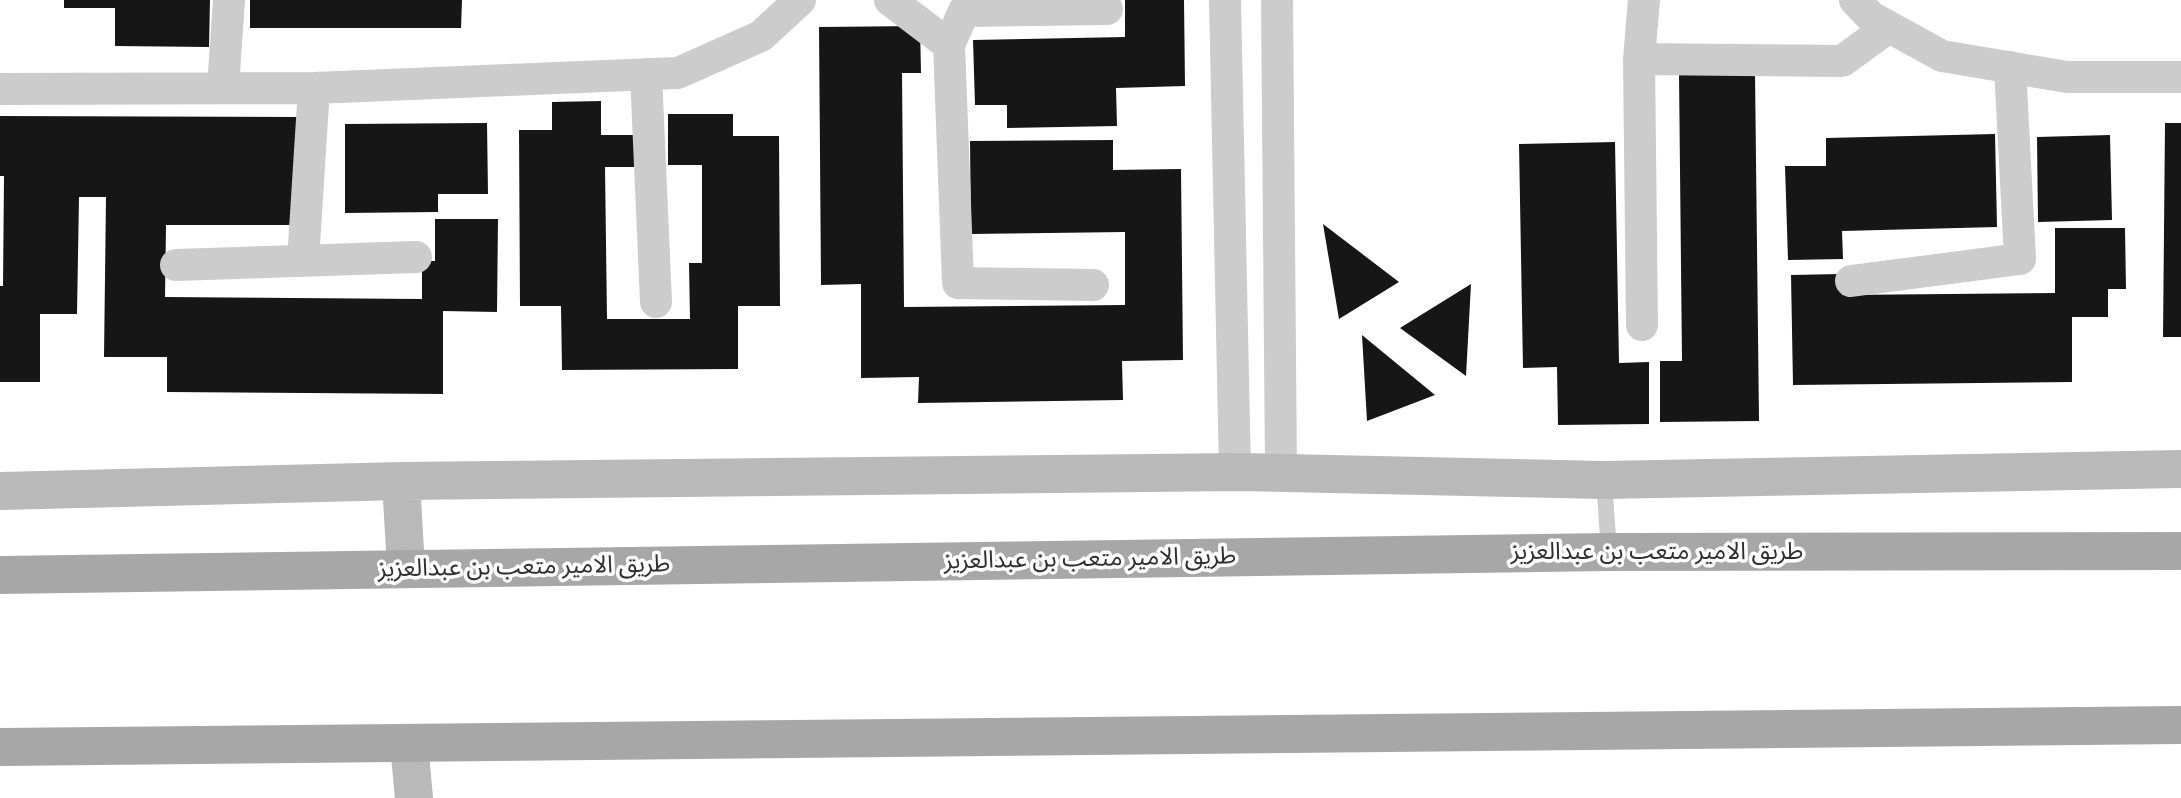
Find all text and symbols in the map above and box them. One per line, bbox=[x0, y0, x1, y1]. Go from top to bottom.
street label: طريق الامير متعب بن عبدالعزيز bbox=[1511, 538, 1803, 566]
street label: طريق الامير متعب بن عبدالعزيز bbox=[944, 542, 1236, 576]
street label: طريق الامير متعب بن عبدالعزيز bbox=[378, 550, 670, 584]

